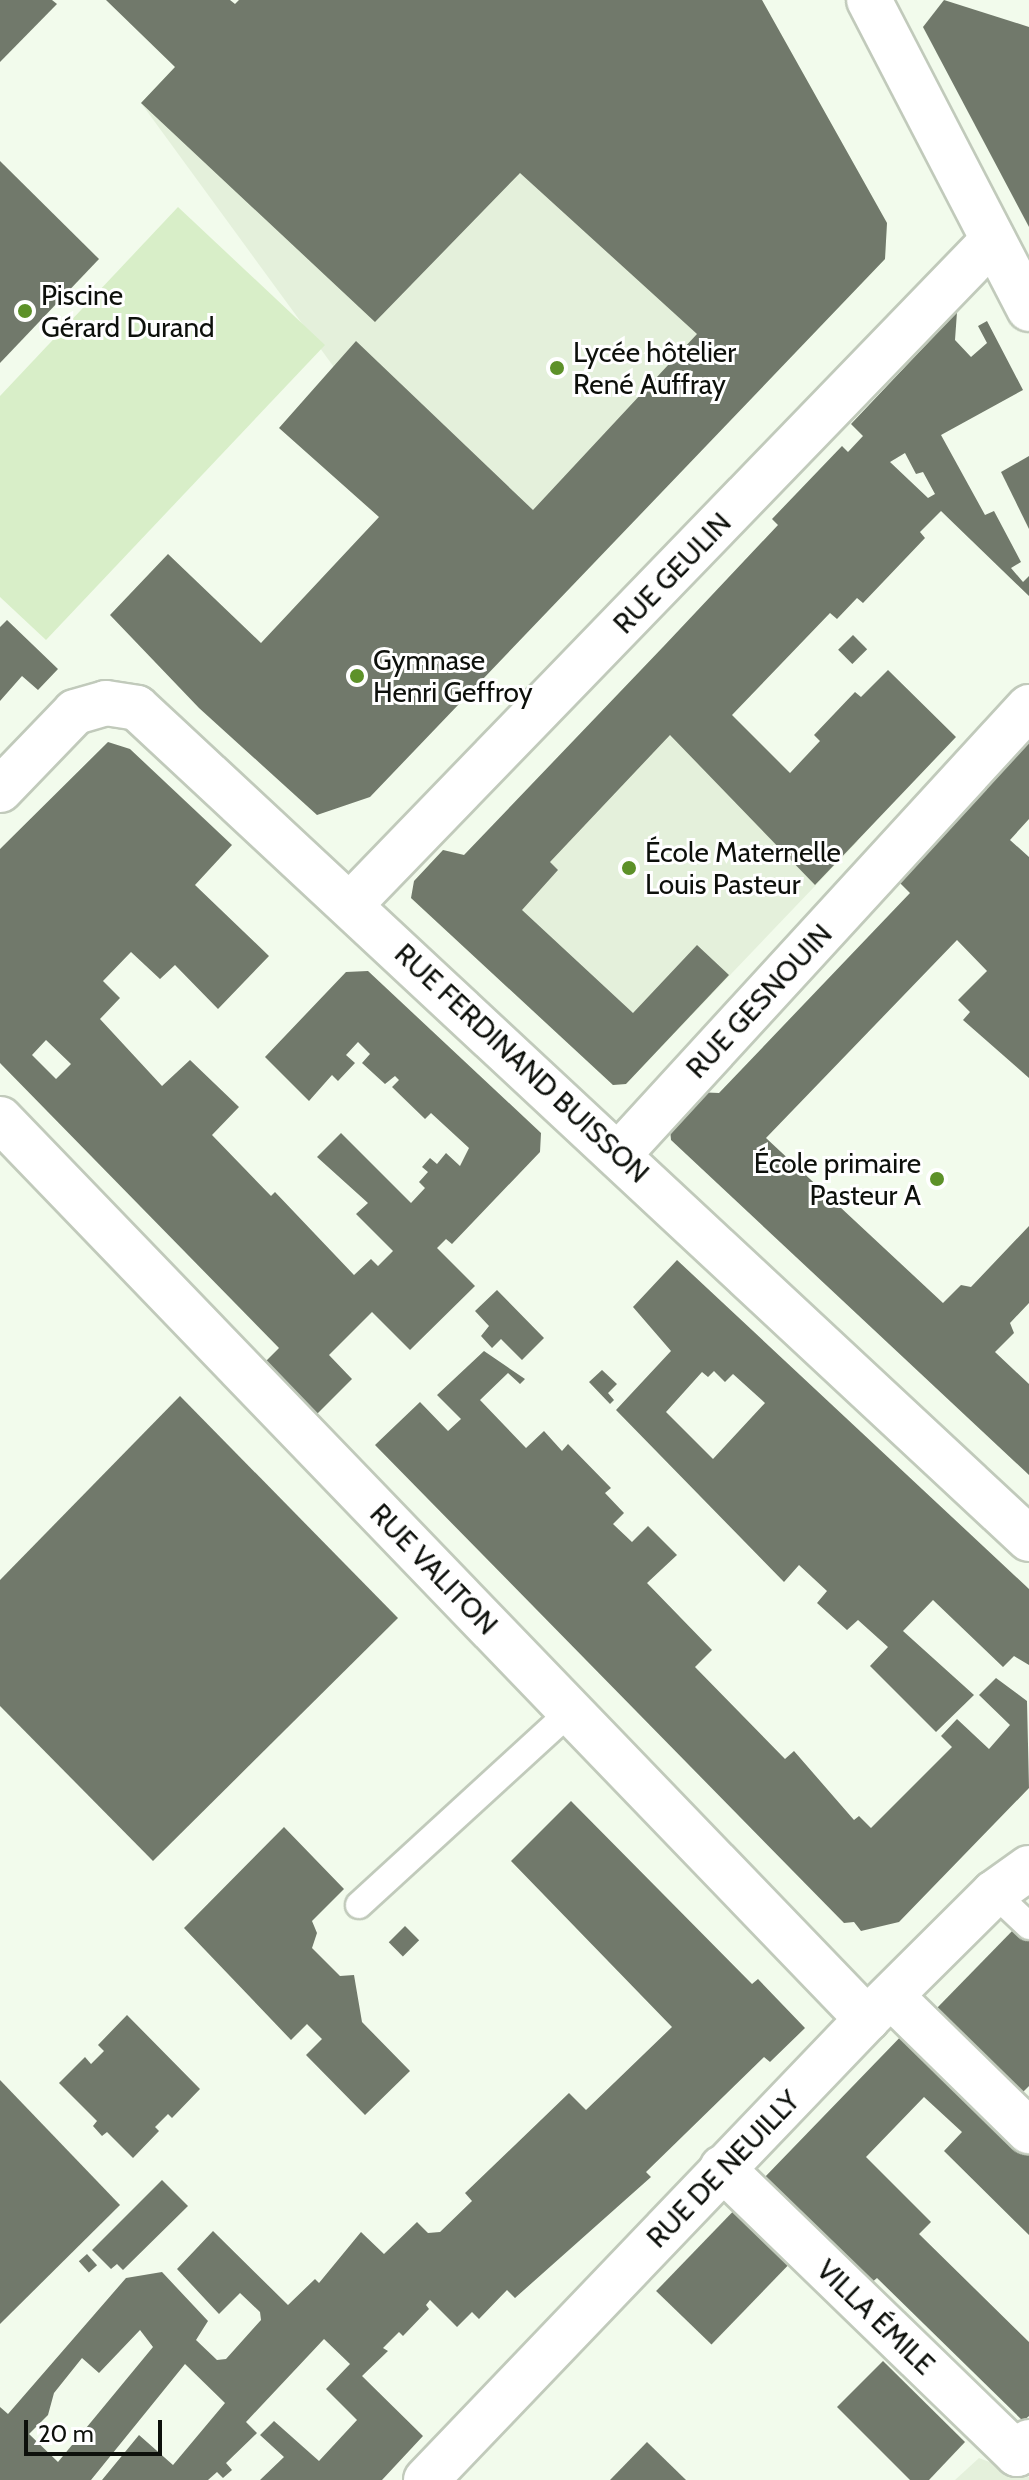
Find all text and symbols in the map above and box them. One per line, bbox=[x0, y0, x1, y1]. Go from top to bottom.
place label: Piscine Gérard Durand bbox=[41, 278, 215, 344]
marker: Piscine Gérard Durand bbox=[16, 302, 34, 320]
place label: Lycée hôtelier René Auffray bbox=[573, 335, 736, 401]
marker: Lycée hôtelier René Auffray bbox=[548, 359, 566, 377]
street label: RUE GEULIN bbox=[606, 506, 738, 640]
place label: Gymnase Henri Geffroy bbox=[373, 643, 533, 709]
marker: Gymnase Henri Geffroy bbox=[348, 667, 366, 685]
place label: École Maternelle Louis Pasteur bbox=[645, 835, 841, 901]
marker: École Maternelle Louis Pasteur bbox=[620, 859, 638, 877]
street label: RUE GESNOUIN bbox=[679, 917, 839, 1085]
street label: RUE FERDINAND BUISSON bbox=[388, 937, 656, 1189]
place label: École primaire Pasteur A bbox=[754, 1146, 921, 1212]
marker: École primaire Pasteur A bbox=[928, 1170, 946, 1188]
street label: RUE VALITON bbox=[363, 1497, 505, 1641]
street label: RUE DE NEUILLY bbox=[640, 2084, 806, 2254]
street label: VILLA ÉMILE bbox=[810, 2253, 942, 2381]
scale bar bbox=[28, 2404, 166, 2454]
text: 20 m bbox=[38, 2419, 94, 2448]

